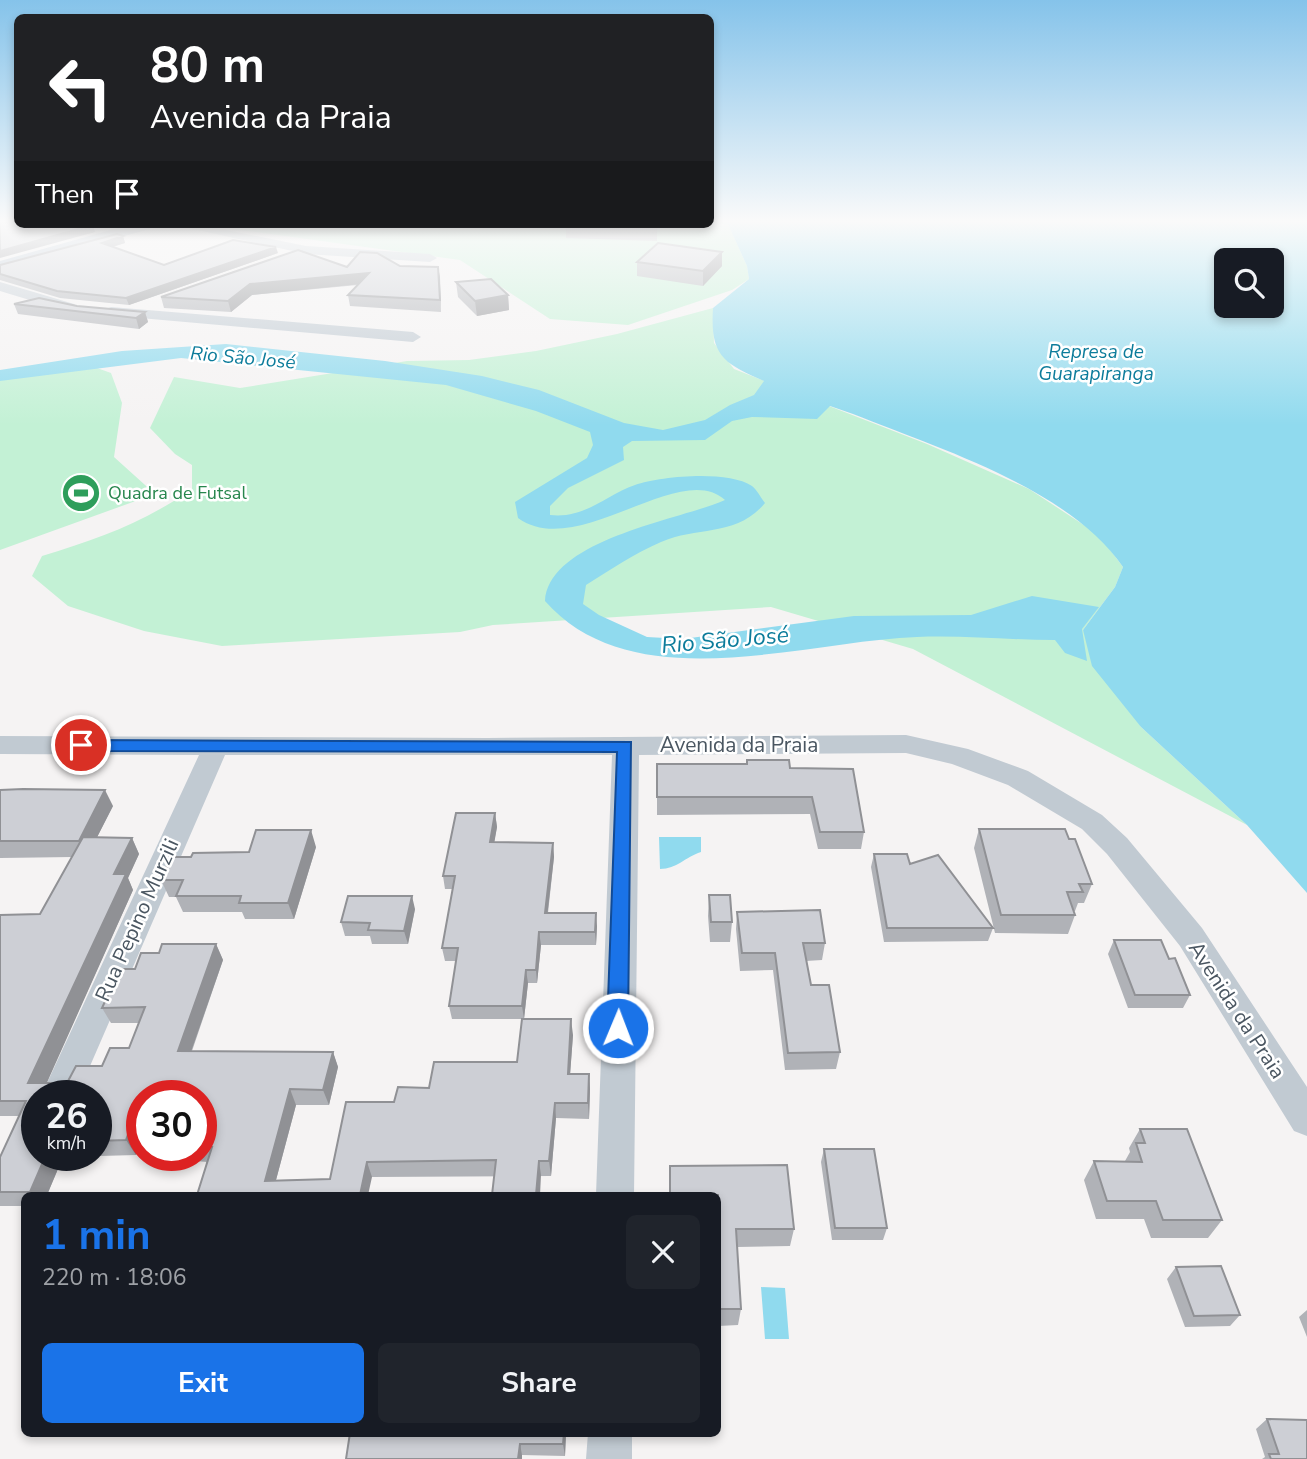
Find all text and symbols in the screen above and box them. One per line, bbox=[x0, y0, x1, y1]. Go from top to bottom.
text: 80 m bbox=[150, 32, 265, 99]
icon: left bbox=[35, 42, 126, 133]
text: Avenida da Praia bbox=[150, 96, 392, 139]
icon: arrive bbox=[108, 175, 146, 213]
text: Then bbox=[35, 177, 94, 212]
map controls bbox=[1214, 248, 1284, 318]
button: search bbox=[1214, 248, 1284, 318]
water label: Represa de Guarapiranga bbox=[1038, 339, 1154, 387]
water label: Rio São José bbox=[189, 340, 297, 376]
sports icon: Quadra de Futsal bbox=[60, 472, 102, 514]
place label: Quadra de Futsal bbox=[108, 481, 247, 505]
water label: Rio São José bbox=[660, 619, 790, 661]
pin bbox=[51, 715, 111, 775]
icon: arrive bbox=[62, 726, 100, 764]
street label: Avenida da Praia bbox=[660, 731, 818, 759]
street label: Rua Pepino Murzili bbox=[89, 834, 185, 1006]
street label: Avenida da Praia bbox=[1182, 936, 1292, 1084]
position arrow bbox=[581, 991, 655, 1065]
speed limit sign: 30 bbox=[126, 1080, 217, 1171]
text: 26 bbox=[45, 1093, 88, 1140]
text: km/h bbox=[47, 1131, 86, 1155]
text: 1 min bbox=[42, 1207, 151, 1264]
button: close bbox=[626, 1215, 700, 1289]
text: 220 m · 18:06 bbox=[42, 1262, 187, 1293]
button: Exit bbox=[42, 1343, 364, 1423]
button: Share bbox=[378, 1343, 700, 1423]

